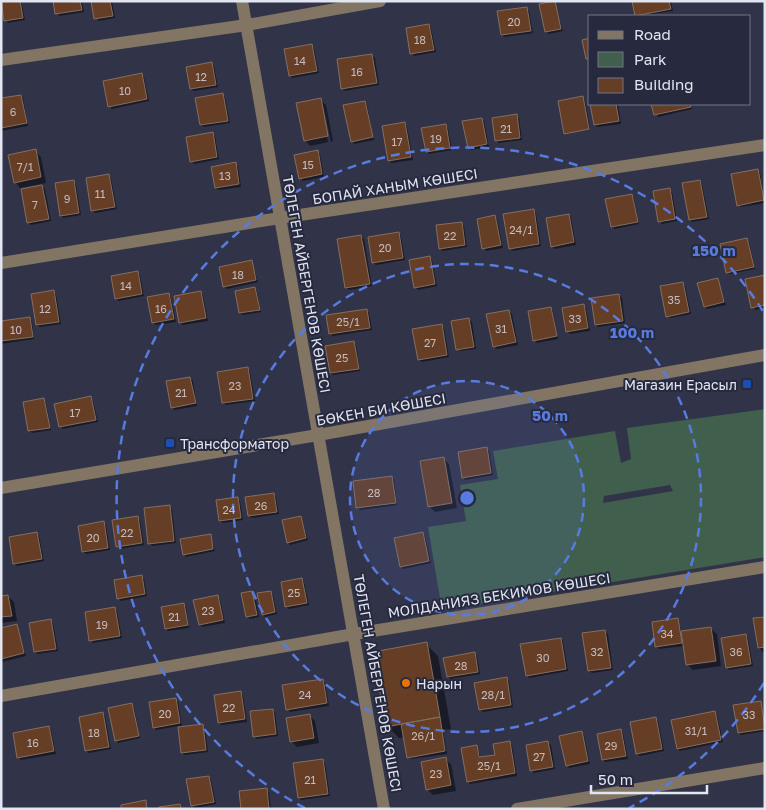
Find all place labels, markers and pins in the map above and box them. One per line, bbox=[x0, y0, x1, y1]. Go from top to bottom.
place label: Магазин Ерасыл bbox=[624, 376, 737, 393]
marker: Магазин Ерасыл bbox=[741, 378, 753, 390]
place label: Трансформатор bbox=[180, 435, 289, 452]
marker: Трансформатор bbox=[164, 437, 176, 449]
centre of rings bbox=[458, 489, 476, 507]
place label: Нарын bbox=[416, 675, 462, 692]
marker: Нарын bbox=[400, 677, 412, 689]

